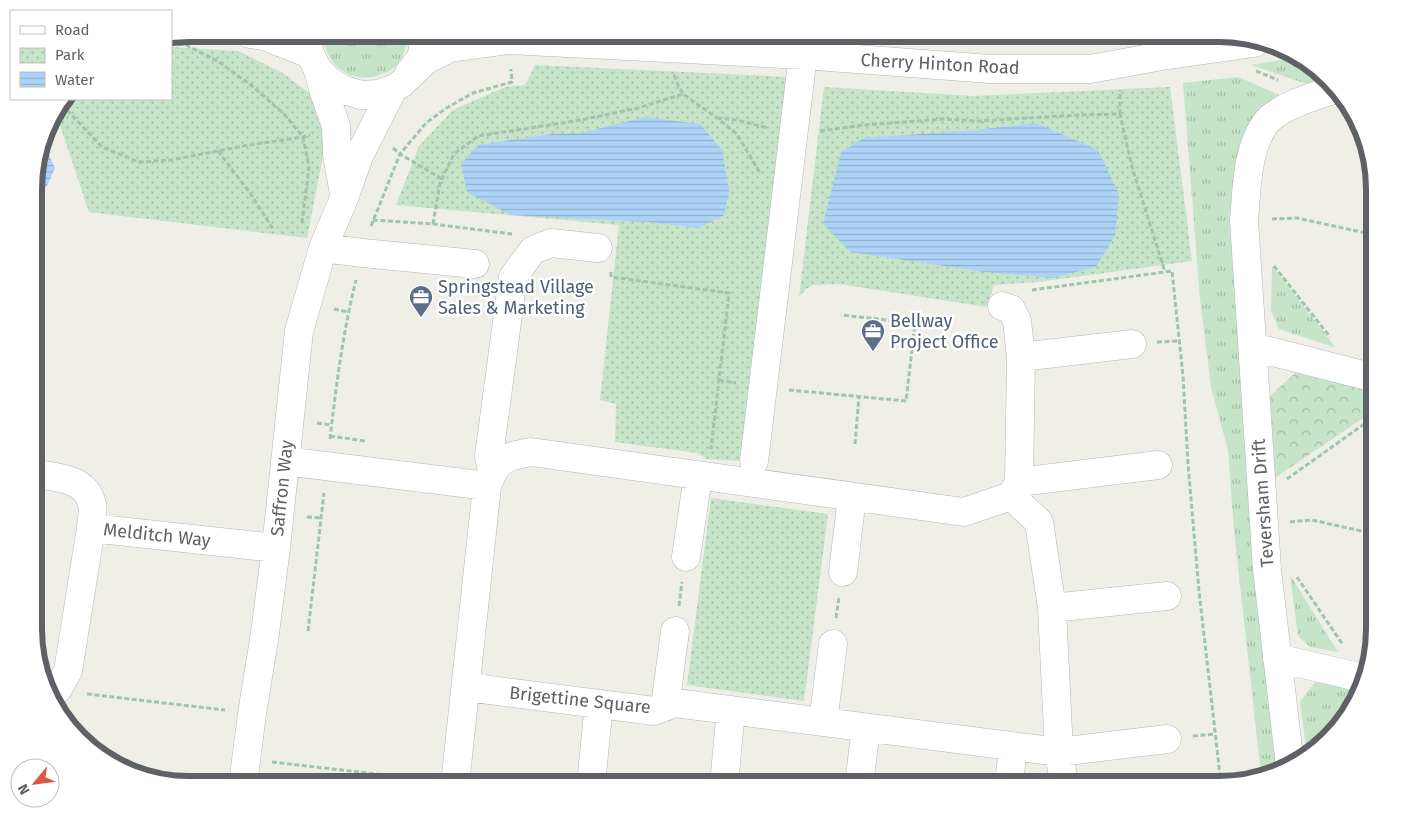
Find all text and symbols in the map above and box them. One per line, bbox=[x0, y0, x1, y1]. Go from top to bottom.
legend bbox=[10, 10, 172, 100]
text: Road bbox=[55, 21, 90, 39]
text: Park bbox=[55, 46, 85, 64]
street label: Cherry Hinton Road bbox=[860, 49, 1020, 79]
text: Water bbox=[55, 71, 94, 89]
place label: Springstead Village Sales & Marketing bbox=[438, 276, 594, 319]
office icon: Springstead Village Sales & Marketing bbox=[408, 284, 434, 318]
place label: Bellway Project Office bbox=[890, 310, 999, 353]
office icon: Bellway Project Office bbox=[860, 318, 886, 352]
street label: Teversham Drift bbox=[1248, 438, 1278, 568]
street label: Saffron Way bbox=[266, 439, 298, 537]
street label: Melditch Way bbox=[102, 518, 212, 552]
street label: Brigettine Square bbox=[508, 682, 652, 718]
north arrow bbox=[10, 758, 60, 808]
text: N bbox=[14, 781, 34, 797]

